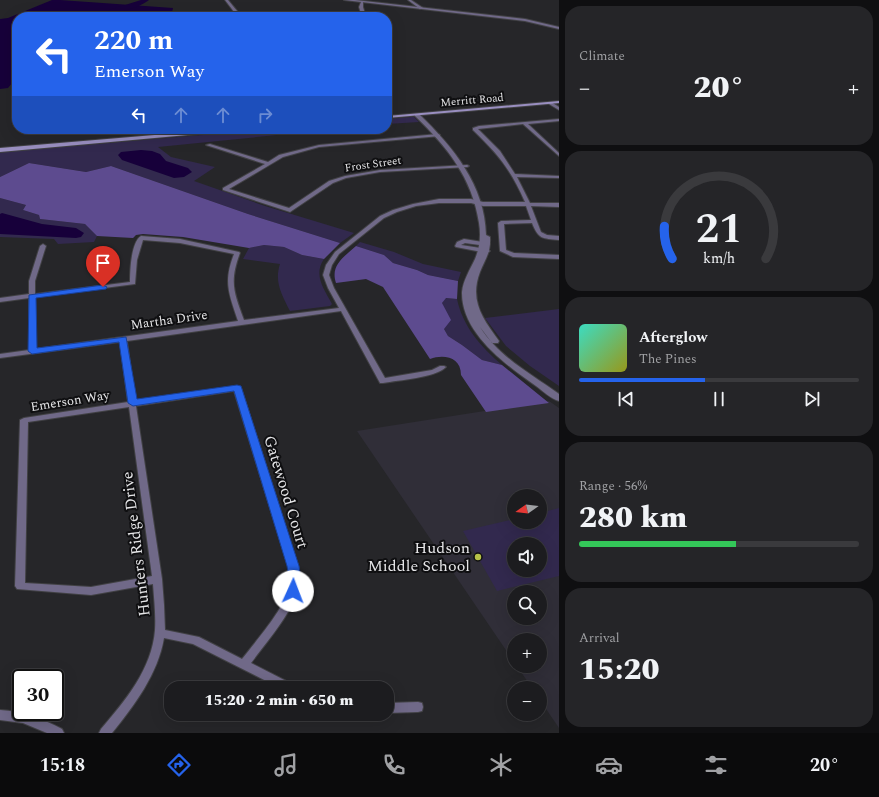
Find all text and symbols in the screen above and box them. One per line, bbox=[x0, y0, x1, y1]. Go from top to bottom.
text: 220 m bbox=[94, 19, 173, 62]
icon: left bbox=[28, 28, 80, 80]
text: Climate bbox=[579, 46, 625, 66]
text: Emerson Way bbox=[94, 58, 204, 85]
text: 20° bbox=[694, 65, 745, 111]
text: − bbox=[579, 72, 590, 105]
text: + bbox=[848, 72, 859, 105]
street label: Merritt Road bbox=[440, 89, 504, 111]
icon: left bbox=[128, 104, 150, 126]
icon: ahead bbox=[170, 104, 192, 126]
icon: ahead bbox=[212, 104, 234, 126]
icon: right bbox=[254, 104, 276, 126]
street label: Frost Street bbox=[344, 152, 402, 176]
text: 21 bbox=[696, 198, 742, 261]
pin bbox=[86, 246, 120, 287]
text: km/h bbox=[703, 248, 735, 270]
icon: arrive bbox=[92, 252, 114, 274]
street label: Martha Drive bbox=[129, 305, 209, 335]
text: Afterglow bbox=[639, 326, 707, 349]
text: The Pines bbox=[639, 349, 697, 369]
street label: Emerson Way bbox=[29, 385, 112, 417]
icon: previous bbox=[615, 388, 637, 410]
icon: pause bbox=[708, 388, 730, 410]
icon: next bbox=[801, 388, 823, 410]
street label: Gatewood Court bbox=[257, 432, 315, 552]
street label: Hunters Ridge Drive bbox=[115, 470, 157, 618]
text: Range · 56% bbox=[579, 476, 647, 496]
north arrow bbox=[507, 489, 547, 529]
map controls bbox=[507, 489, 547, 721]
text: 280 km bbox=[579, 495, 687, 541]
place label: Hudson Middle School bbox=[367, 536, 470, 578]
button: sound bbox=[507, 537, 547, 577]
marker: Hudson Middle School bbox=[473, 552, 483, 562]
position arrow bbox=[272, 570, 314, 612]
button: search bbox=[507, 585, 547, 625]
text: Arrival bbox=[579, 628, 620, 648]
button: + bbox=[507, 633, 547, 673]
text: 15:20 bbox=[579, 647, 659, 693]
speed limit sign: 30 bbox=[12, 669, 64, 721]
button: − bbox=[507, 681, 547, 721]
text: 15:20 · 2 min · 650 m bbox=[205, 689, 353, 712]
icon: directions bbox=[165, 751, 193, 779]
icon: music bbox=[272, 751, 300, 779]
icon: phone bbox=[380, 751, 408, 779]
icon: climate bbox=[487, 751, 515, 779]
icon: car bbox=[595, 751, 623, 779]
icon: filters bbox=[702, 751, 730, 779]
text: 15:18 bbox=[40, 752, 85, 779]
text: 20° bbox=[810, 752, 839, 779]

